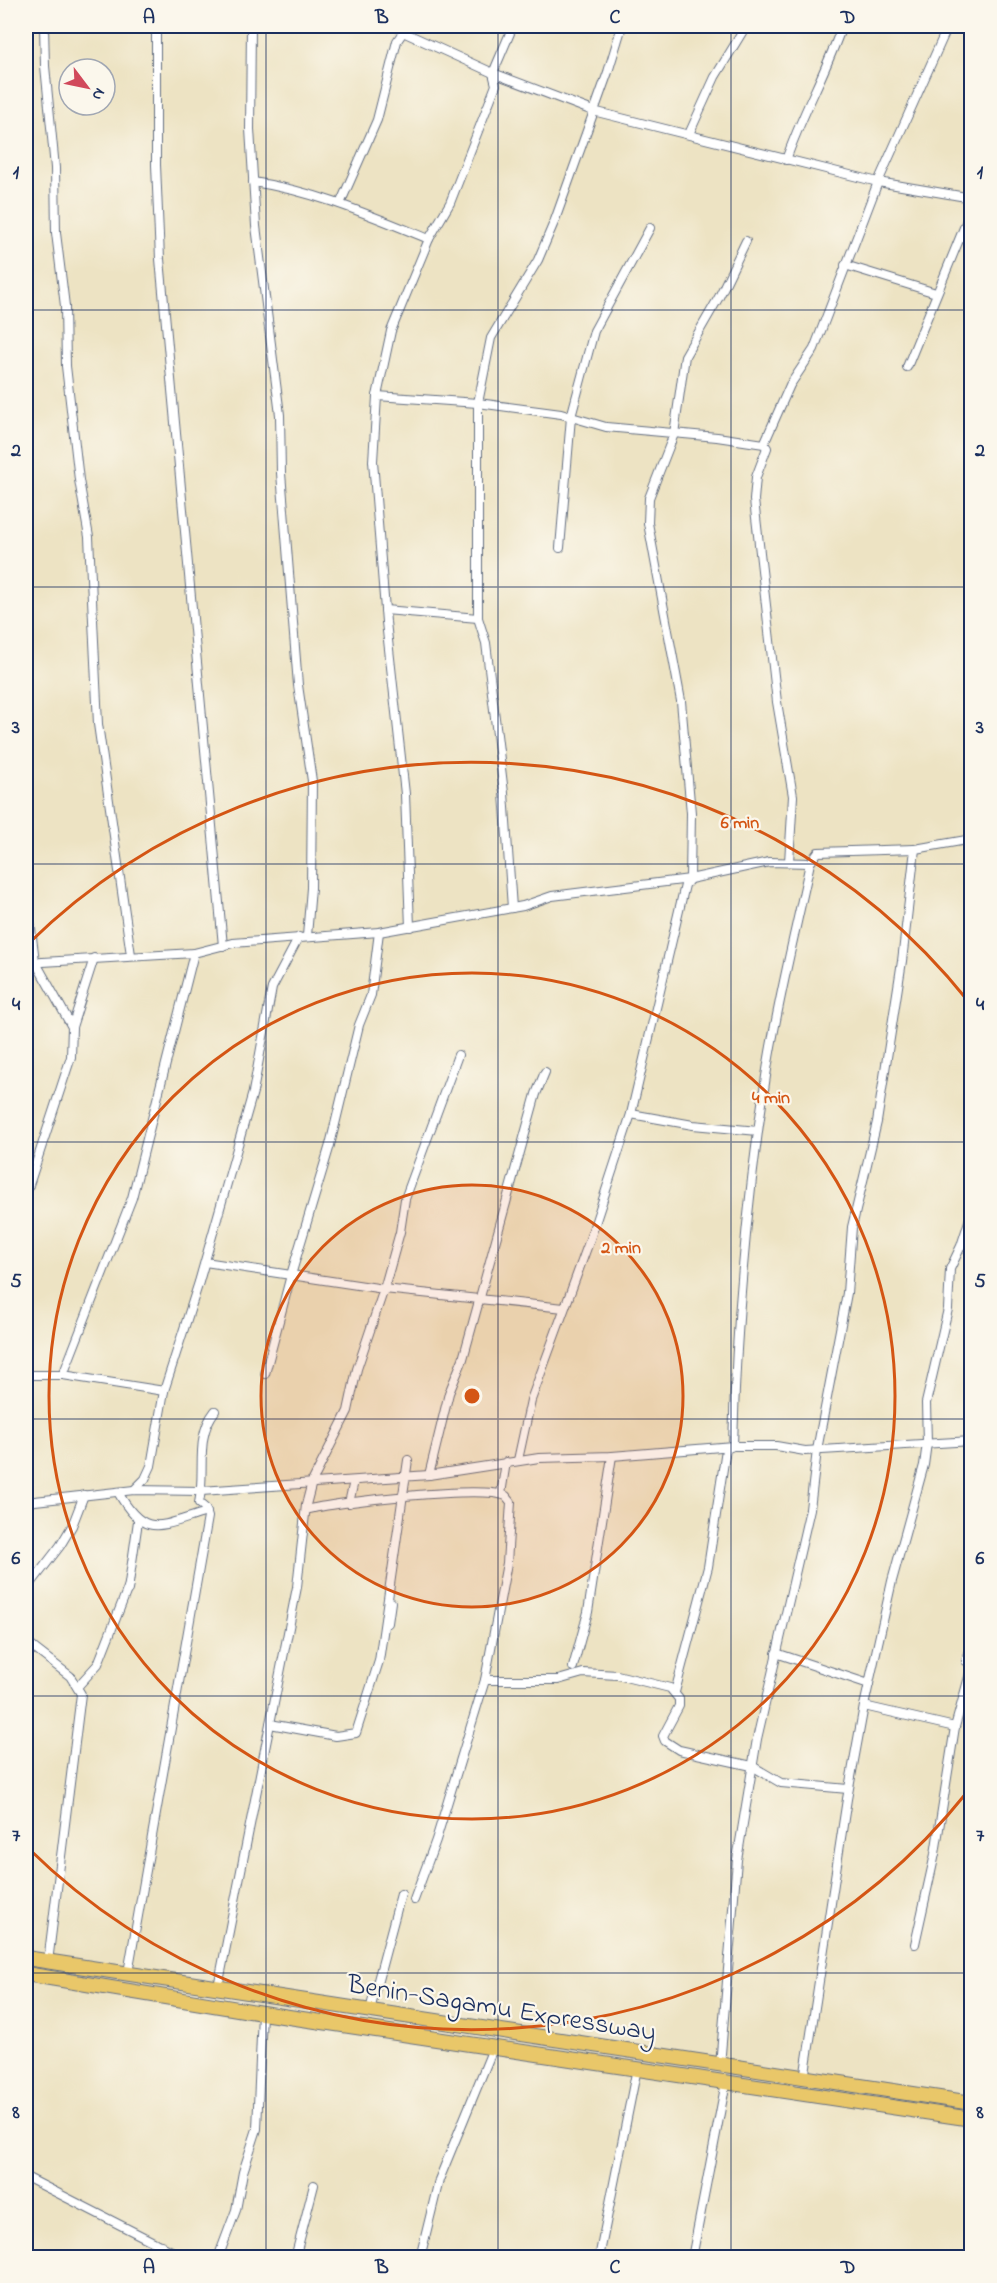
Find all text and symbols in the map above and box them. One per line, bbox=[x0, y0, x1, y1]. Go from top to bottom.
text: A bbox=[143, 4, 155, 33]
text: B bbox=[374, 4, 389, 33]
text: C bbox=[610, 4, 621, 33]
text: D bbox=[840, 4, 855, 33]
north arrow bbox=[57, 57, 117, 117]
text: N bbox=[85, 83, 111, 105]
text: 1 bbox=[13, 159, 20, 188]
text: 1 bbox=[977, 159, 984, 188]
text: 2 bbox=[10, 437, 21, 466]
text: 2 bbox=[974, 437, 985, 466]
text: 3 bbox=[11, 714, 20, 743]
text: 3 bbox=[975, 714, 984, 743]
text: 6 min bbox=[721, 811, 759, 837]
text: 4 bbox=[12, 991, 21, 1020]
text: 4 bbox=[976, 991, 985, 1020]
text: 4 min bbox=[752, 1086, 790, 1112]
text: 2 min bbox=[600, 1236, 641, 1262]
text: 5 bbox=[10, 1268, 22, 1297]
text: 5 bbox=[974, 1268, 986, 1297]
centre of rings bbox=[462, 1386, 482, 1406]
text: 6 bbox=[12, 1545, 21, 1574]
text: 6 bbox=[976, 1545, 985, 1574]
text: 7 bbox=[12, 1822, 21, 1851]
text: 7 bbox=[976, 1822, 985, 1851]
street label: Benin-Sagamu Expressway bbox=[343, 1966, 659, 2053]
text: 8 bbox=[11, 2099, 20, 2128]
text: 8 bbox=[975, 2099, 984, 2128]
text: A bbox=[143, 2254, 155, 2283]
text: B bbox=[374, 2254, 389, 2283]
text: C bbox=[610, 2254, 621, 2283]
text: D bbox=[840, 2254, 855, 2283]

